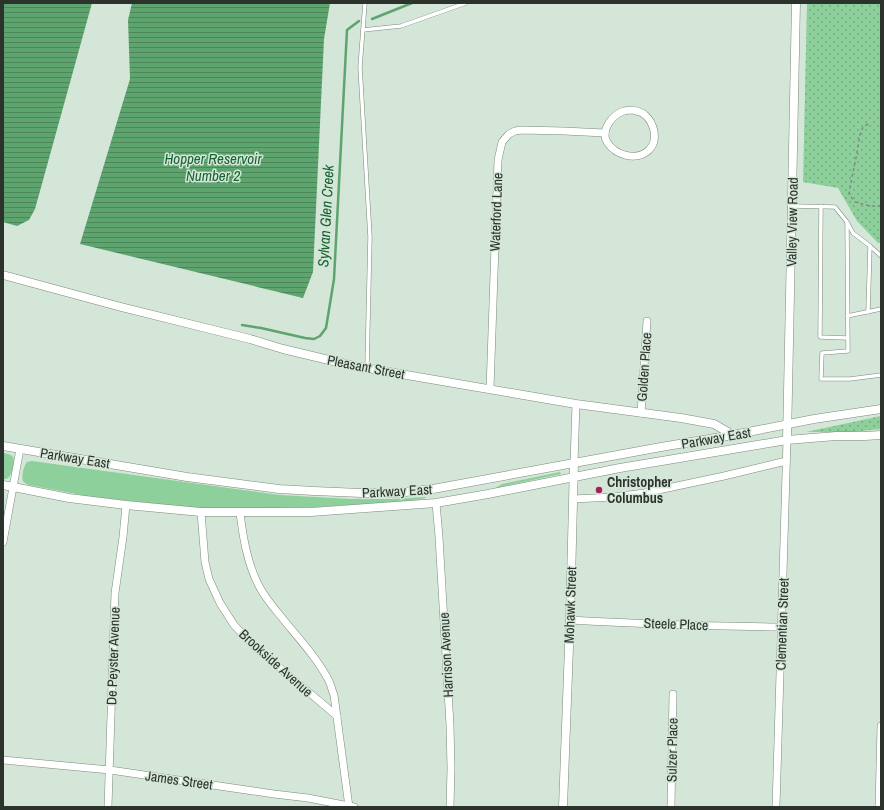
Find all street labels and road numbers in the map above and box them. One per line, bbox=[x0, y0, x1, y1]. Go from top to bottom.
street label: Waterford Lane bbox=[486, 172, 506, 252]
street label: Valley View Road bbox=[782, 177, 802, 267]
street label: Golden Place bbox=[633, 332, 655, 402]
street label: Pleasant Street bbox=[326, 351, 406, 383]
street label: Parkway East bbox=[680, 423, 752, 453]
street label: Parkway East bbox=[39, 444, 111, 472]
street label: Parkway East bbox=[361, 480, 433, 502]
street label: Mohawk Street bbox=[560, 566, 580, 644]
street label: Clementian Street bbox=[771, 577, 793, 671]
street label: De Peyster Avenue bbox=[102, 607, 124, 705]
street label: Harrison Avenue bbox=[435, 612, 457, 698]
street label: Steele Place bbox=[643, 614, 709, 634]
street label: Brookside Avenue bbox=[235, 625, 317, 701]
street label: Sulzer Place bbox=[662, 718, 682, 782]
street label: James Street bbox=[144, 766, 214, 794]

